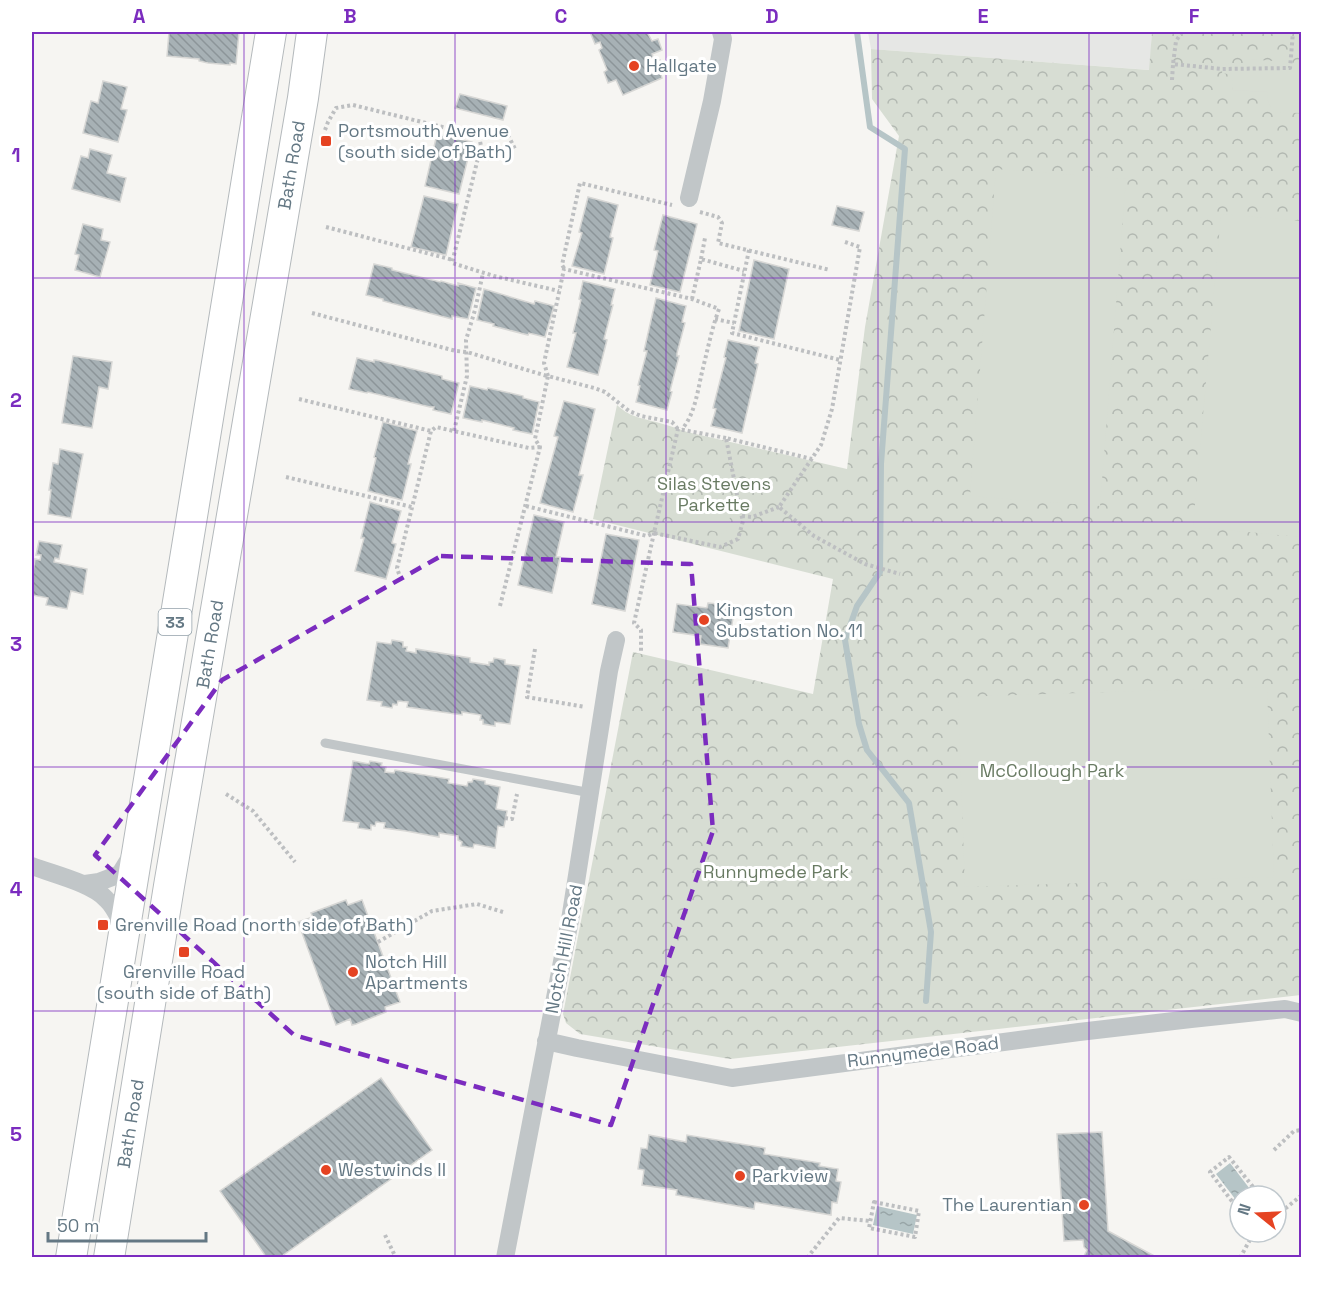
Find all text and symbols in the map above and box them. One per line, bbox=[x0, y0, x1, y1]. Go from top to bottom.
text: A bbox=[133, 3, 146, 29]
text: B bbox=[343, 3, 357, 29]
text: C bbox=[555, 3, 568, 29]
text: D bbox=[765, 3, 779, 29]
text: E bbox=[977, 3, 989, 29]
text: F bbox=[1189, 3, 1200, 29]
place label: Hallgate bbox=[646, 54, 717, 77]
marker: Hallgate bbox=[627, 59, 641, 73]
street label: Bath Road bbox=[272, 119, 310, 211]
place label: Portsmouth Avenue (south side of Bath) bbox=[338, 119, 512, 163]
marker: Portsmouth Avenue (south side of Bath) bbox=[319, 134, 333, 148]
text: 1 bbox=[11, 142, 21, 168]
text: 2 bbox=[10, 387, 22, 413]
park label: Silas Stevens Parkette bbox=[657, 472, 771, 516]
street label: Bath Road bbox=[191, 598, 228, 690]
place label: Kingston Substation No. 11 bbox=[716, 598, 863, 642]
road number: 33 bbox=[158, 609, 192, 635]
marker: Kingston Substation No. 11 bbox=[697, 613, 711, 627]
text: 3 bbox=[10, 631, 22, 657]
park label: McCollough Park bbox=[980, 759, 1125, 782]
park label: Runnymede Park bbox=[703, 860, 849, 883]
text: 4 bbox=[10, 876, 23, 902]
street label: Notch Hill Road bbox=[540, 882, 587, 1015]
place label: Grenville Road (north side of Bath) bbox=[115, 913, 413, 936]
marker: Grenville Road (north side of Bath) bbox=[96, 918, 110, 932]
marker: Grenville Road (south side of Bath) bbox=[177, 945, 191, 959]
place label: Notch Hill Apartments bbox=[365, 950, 468, 994]
place label: Grenville Road (south side of Bath) bbox=[97, 960, 271, 1004]
marker: Notch Hill Apartments bbox=[346, 965, 360, 979]
street label: Runnymede Road bbox=[846, 1031, 1000, 1072]
street label: Bath Road bbox=[112, 1077, 149, 1170]
text: 5 bbox=[10, 1121, 22, 1147]
place label: Westwinds II bbox=[338, 1158, 446, 1181]
marker: Westwinds II bbox=[319, 1163, 333, 1177]
place label: Parkview bbox=[752, 1164, 828, 1187]
marker: Parkview bbox=[733, 1169, 747, 1183]
north arrow bbox=[1228, 1184, 1288, 1244]
place label: The Laurentian bbox=[942, 1193, 1072, 1216]
marker: The Laurentian bbox=[1077, 1198, 1091, 1212]
text: N bbox=[1233, 1201, 1256, 1218]
scale bar bbox=[48, 1205, 206, 1243]
text: 50 m bbox=[57, 1214, 99, 1237]

